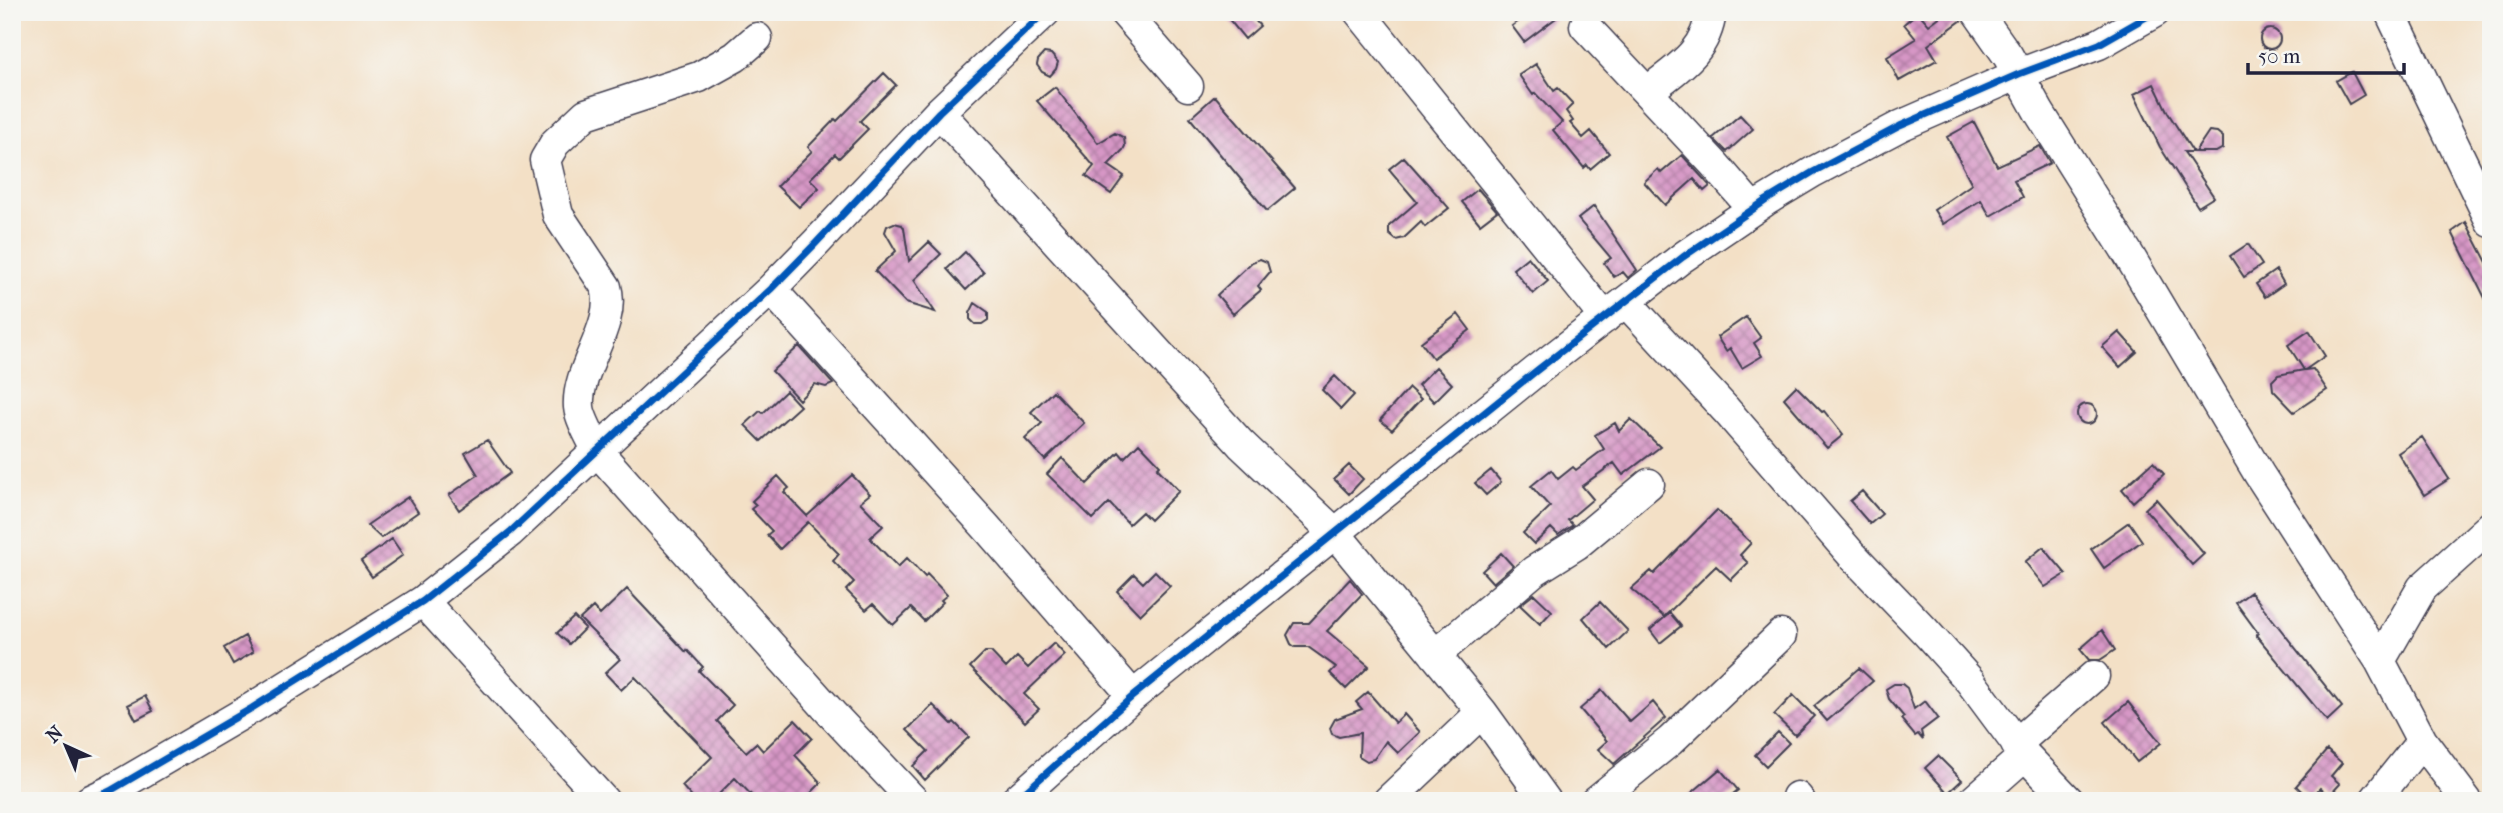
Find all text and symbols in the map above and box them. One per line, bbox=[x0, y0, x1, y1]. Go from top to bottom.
scale bar bbox=[2248, 32, 2403, 76]
text: 50 m bbox=[2258, 44, 2301, 68]
north arrow bbox=[32, 712, 102, 782]
text: N bbox=[42, 721, 68, 747]

